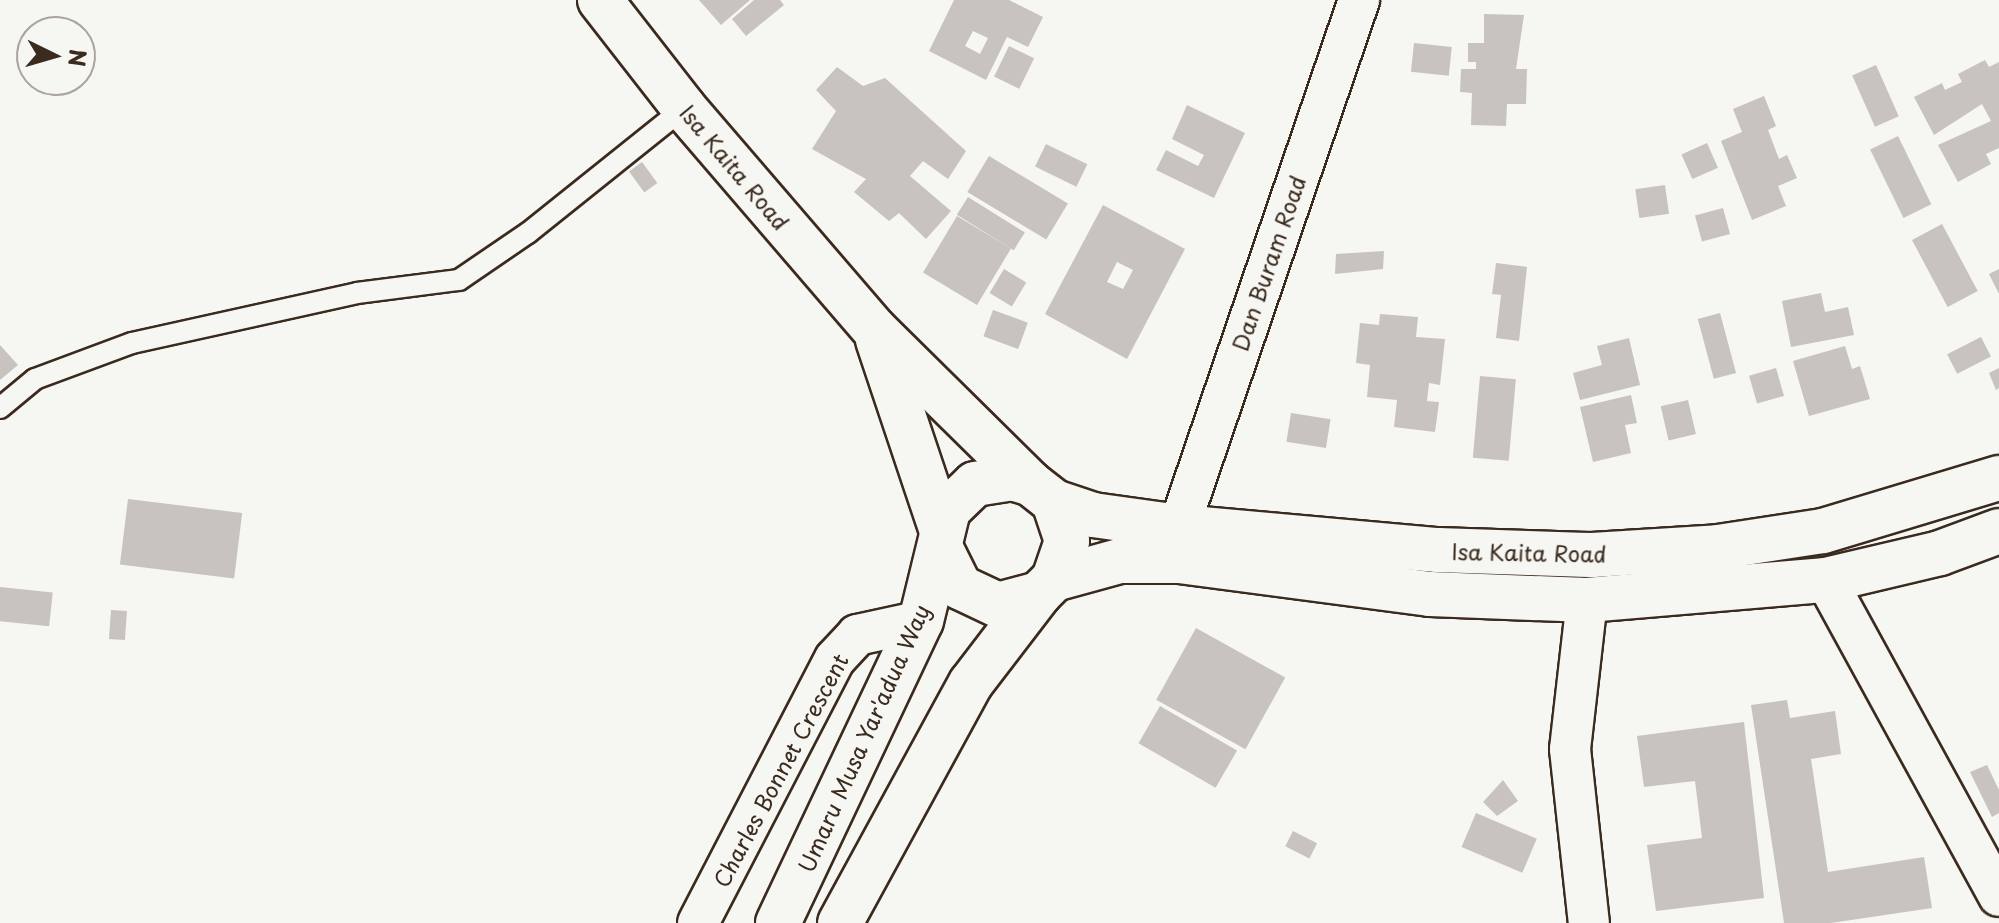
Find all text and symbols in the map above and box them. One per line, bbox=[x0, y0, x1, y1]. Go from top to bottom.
north arrow bbox=[16, 16, 96, 96]
text: N bbox=[61, 48, 96, 68]
street label: Isa Kaita Road bbox=[675, 99, 795, 235]
street label: Dan Buram Road bbox=[1226, 172, 1310, 354]
street label: Isa Kaita Road bbox=[1451, 537, 1607, 567]
street label: Umaru Musa Yar'adua Way bbox=[792, 600, 934, 876]
street label: Charles Bonnet Crescent bbox=[706, 647, 854, 893]

